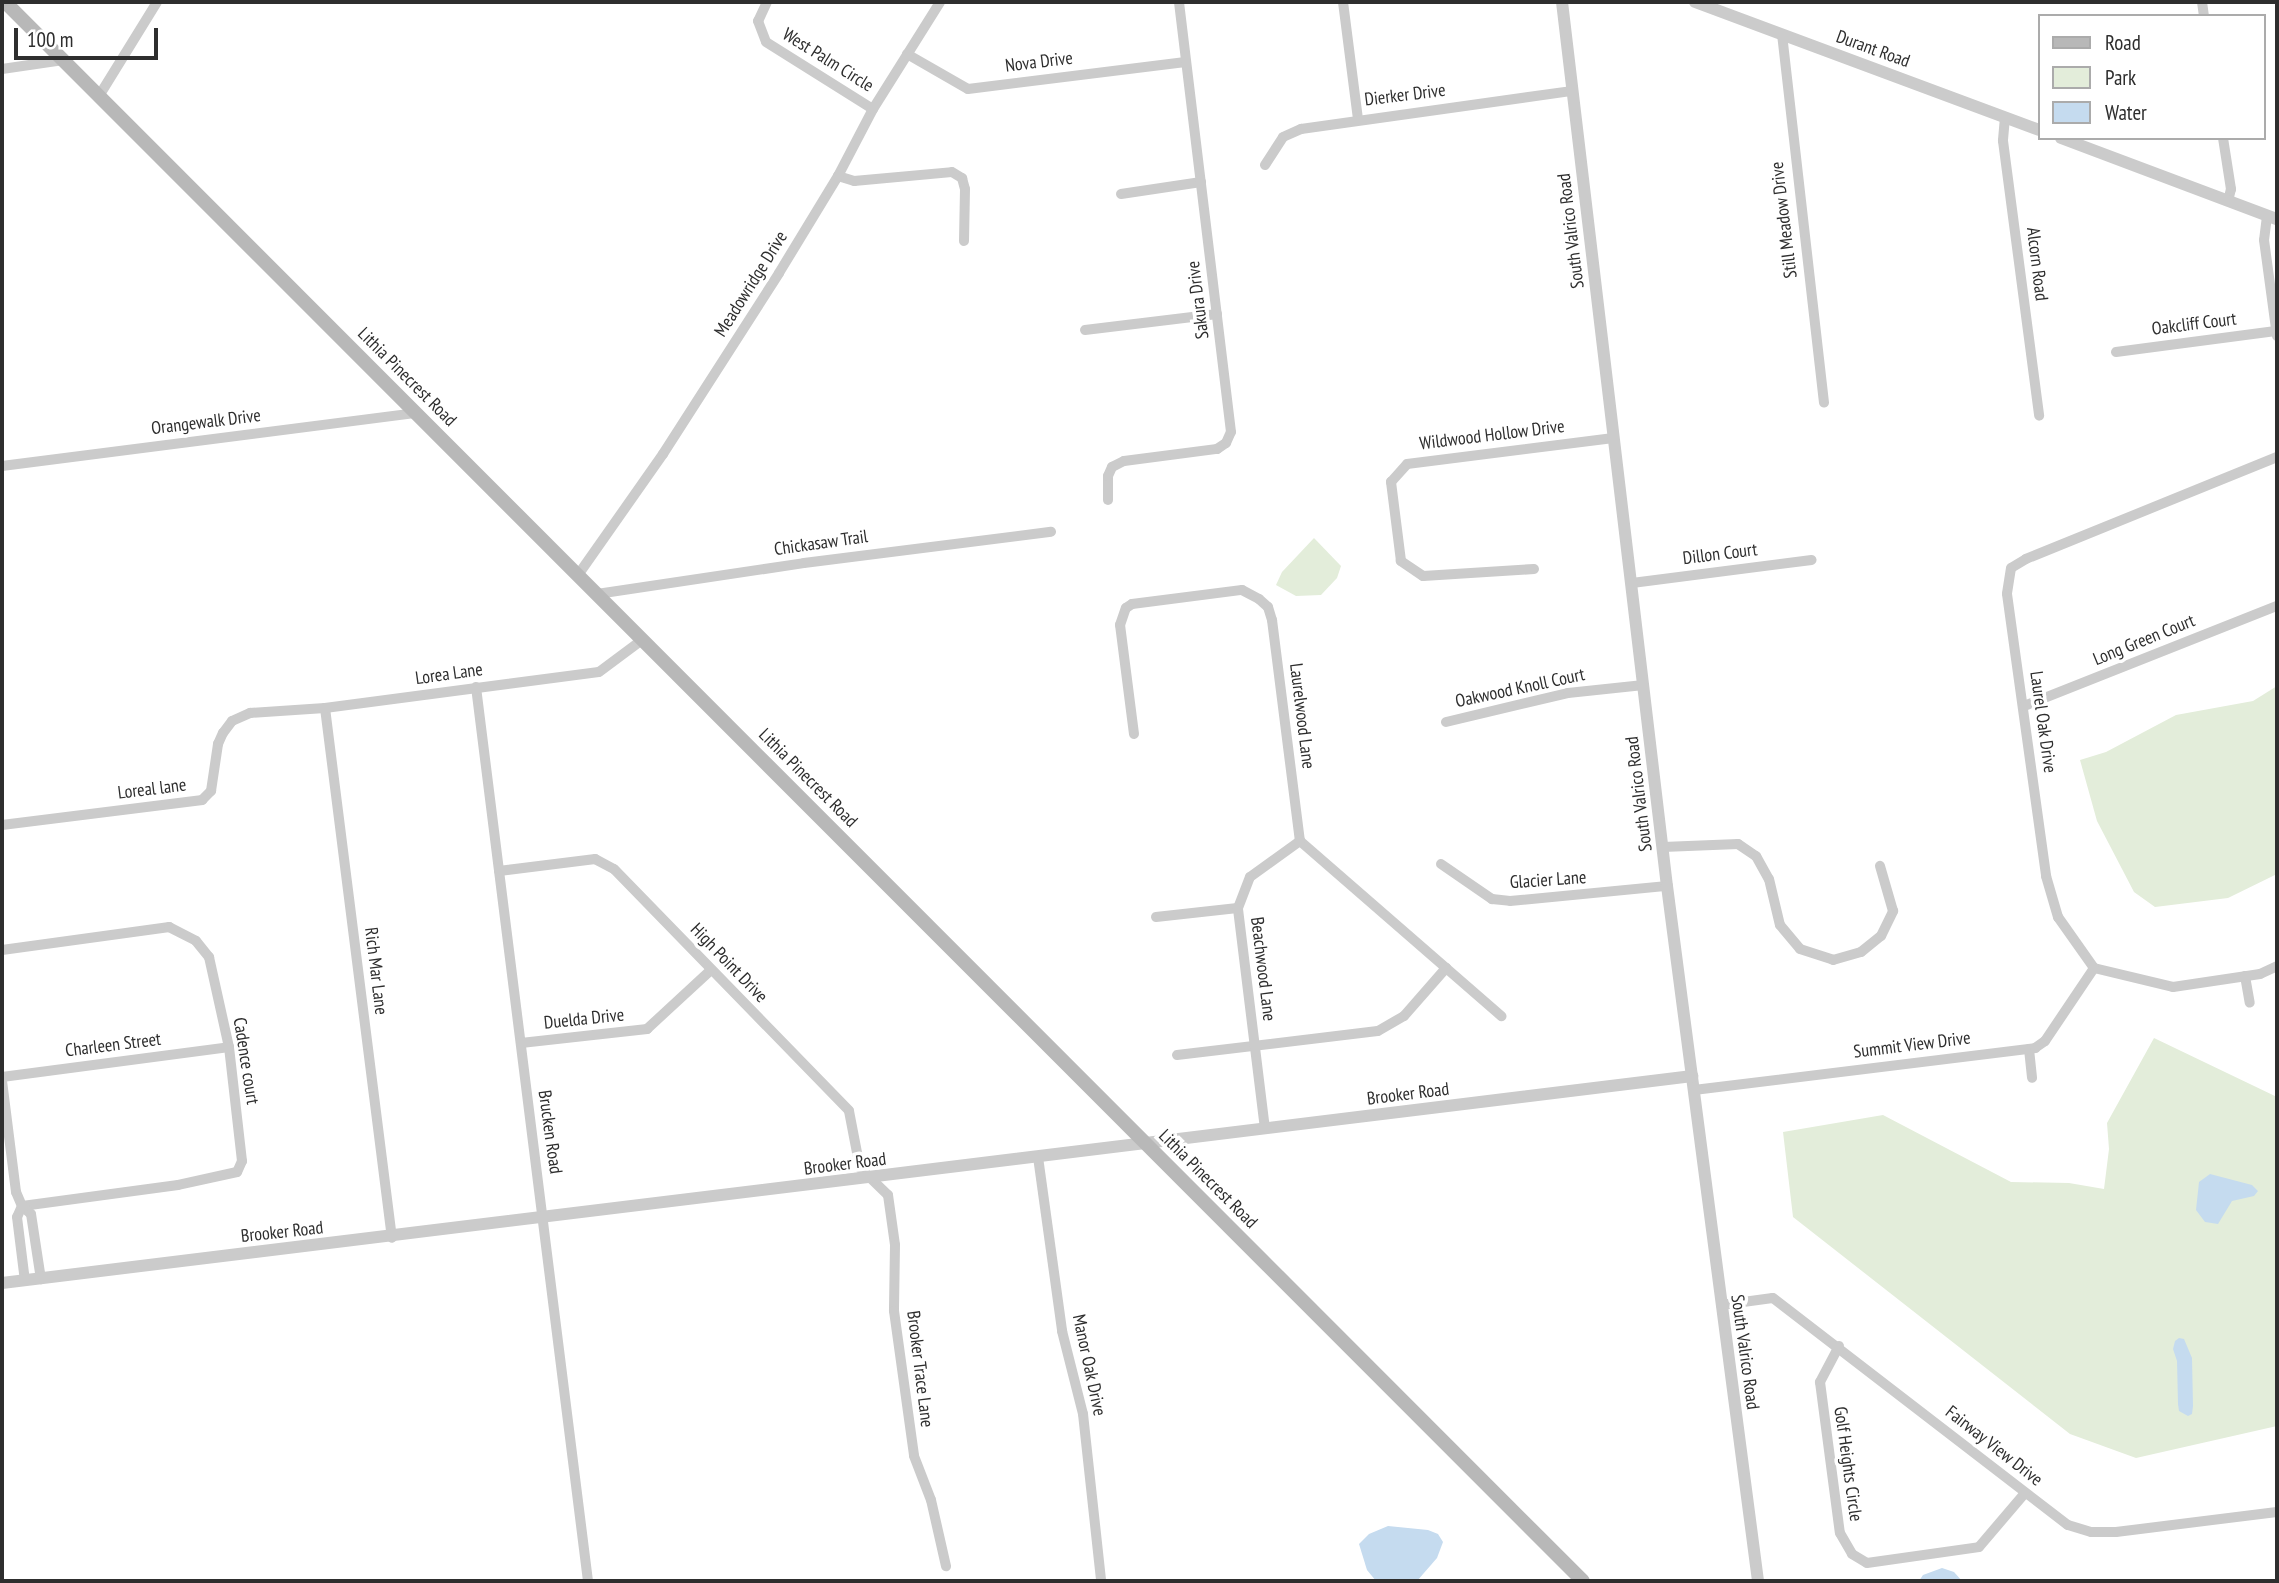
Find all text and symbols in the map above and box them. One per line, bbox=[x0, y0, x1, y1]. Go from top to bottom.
scale bar bbox=[18, 14, 161, 58]
legend bbox=[2038, 14, 2265, 140]
street label: West Palm Circle bbox=[778, 23, 878, 97]
text: 100 m bbox=[27, 26, 73, 53]
street label: Durant Road bbox=[1833, 26, 1913, 72]
text: Road bbox=[2105, 29, 2141, 56]
street label: Nova Drive bbox=[1004, 47, 1074, 77]
text: Park bbox=[2105, 64, 2136, 91]
street label: Dierker Drive bbox=[1363, 79, 1447, 111]
text: Water bbox=[2105, 99, 2147, 126]
street label: Still Meadow Drive bbox=[1766, 160, 1802, 280]
street label: South Valrico Road bbox=[1553, 172, 1589, 290]
street label: Alcorn Road bbox=[2022, 226, 2052, 302]
street label: Meadowridge Drive bbox=[710, 227, 792, 341]
street label: Sakura Drive bbox=[1183, 260, 1213, 340]
street label: Oakcliff Court bbox=[2150, 308, 2238, 340]
street label: Lithia Pinecrest Road bbox=[353, 323, 461, 431]
street label: Orangewalk Drive bbox=[150, 405, 262, 439]
street label: Wildwood Hollow Drive bbox=[1418, 415, 1566, 455]
street label: Chickasaw Trail bbox=[772, 526, 870, 560]
street label: Dillon Court bbox=[1682, 539, 1758, 569]
street label: Long Green Court bbox=[2090, 610, 2198, 670]
street label: Lorea Lane bbox=[414, 659, 484, 689]
street label: Laurelwood Lane bbox=[1285, 662, 1319, 770]
street label: Oakwood Knoll Court bbox=[1453, 664, 1587, 712]
street label: Laurel Oak Drive bbox=[2025, 669, 2061, 775]
street label: Lithia Pinecrest Road bbox=[754, 724, 862, 832]
street label: South Valrico Road bbox=[1621, 735, 1657, 853]
street label: Loreal lane bbox=[117, 774, 187, 804]
street label: Glacier Lane bbox=[1509, 867, 1587, 893]
street label: Beachwood Lane bbox=[1246, 916, 1280, 1022]
street label: High Point Drive bbox=[686, 919, 772, 1007]
street label: Rich Mar Lane bbox=[360, 926, 392, 1016]
street label: Duelda Drive bbox=[543, 1004, 625, 1034]
street label: Cadence court bbox=[228, 1016, 264, 1106]
street label: Summit View Drive bbox=[1852, 1027, 1972, 1063]
street label: Charleen Street bbox=[64, 1028, 162, 1062]
street label: Brooker Road bbox=[1366, 1078, 1450, 1110]
street label: Brucken Road bbox=[533, 1089, 567, 1175]
street label: Lithia Pinecrest Road bbox=[1154, 1125, 1262, 1233]
street label: Brooker Road bbox=[803, 1148, 887, 1180]
street label: Brooker Road bbox=[240, 1217, 324, 1247]
street label: South Valrico Road bbox=[1726, 1293, 1764, 1411]
street label: Brooker Trace Lane bbox=[902, 1309, 938, 1429]
street label: Manor Oak Drive bbox=[1068, 1312, 1110, 1418]
street label: Fairway View Drive bbox=[1941, 1401, 2047, 1491]
street label: Golf Heights Circle bbox=[1829, 1405, 1867, 1523]

